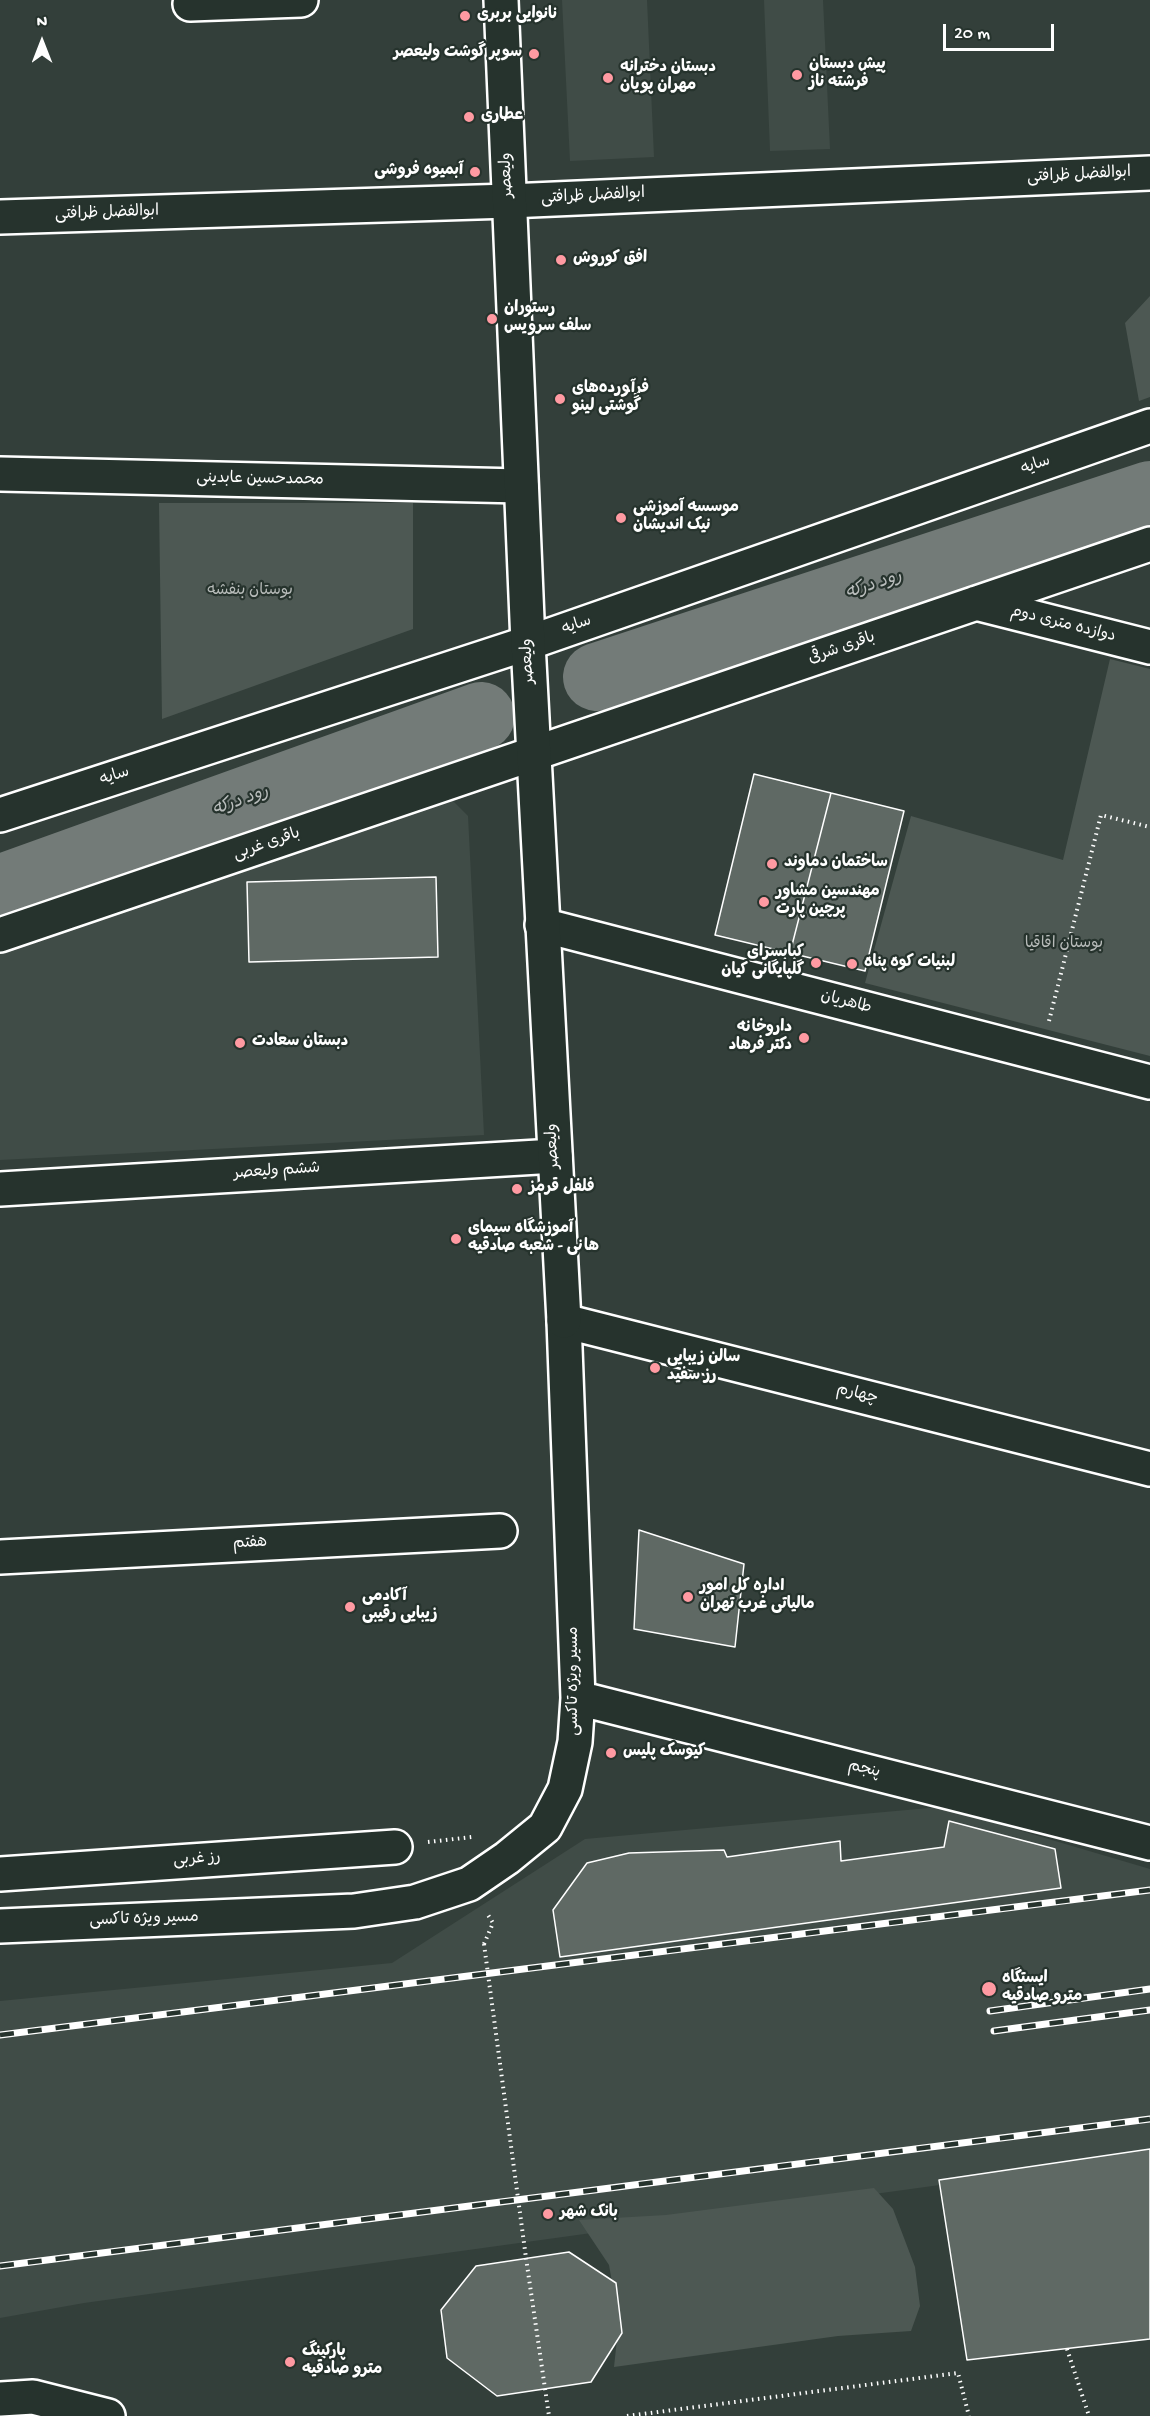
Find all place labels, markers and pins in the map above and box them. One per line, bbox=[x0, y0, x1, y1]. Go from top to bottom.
place label: نانوایی بربری bbox=[477, 6, 558, 26]
marker: نانوایی بربری bbox=[458, 9, 472, 23]
place label: سوپر گوشت ولیعصر bbox=[394, 44, 522, 64]
marker: سوپر گوشت ولیعصر bbox=[527, 47, 541, 61]
place label: پیش دبستان فرشته ناز bbox=[809, 56, 886, 94]
place label: دبستان دخترانه مهران پويان bbox=[620, 59, 716, 97]
marker: پیش دبستان فرشته ناز bbox=[790, 68, 804, 82]
marker: دبستان دخترانه مهران پويان bbox=[601, 71, 615, 85]
place label: عطاری bbox=[481, 107, 523, 127]
marker: عطاری bbox=[462, 110, 476, 124]
place label: آبمیوه فروشی bbox=[374, 162, 463, 182]
marker: آبمیوه فروشی bbox=[468, 165, 482, 179]
place label: افق کوروش bbox=[573, 250, 647, 270]
marker: افق کوروش bbox=[554, 253, 568, 267]
place label: رستوران سلف سرویس bbox=[504, 300, 591, 338]
marker: رستوران سلف سرویس bbox=[485, 312, 499, 326]
place label: فرآورده‌های گوشتی لینو bbox=[572, 380, 649, 418]
marker: فرآورده‌های گوشتی لینو bbox=[553, 392, 567, 406]
place label: موسسه آموزشی نیک اندیشان bbox=[633, 499, 739, 537]
marker: موسسه آموزشی نیک اندیشان bbox=[614, 511, 628, 525]
place label: ساختمان دماوند bbox=[784, 854, 888, 874]
marker: ساختمان دماوند bbox=[765, 857, 779, 871]
place label: مهندسین مشاور پرچین پارت bbox=[776, 883, 880, 921]
marker: مهندسین مشاور پرچین پارت bbox=[757, 895, 771, 909]
place label: کبابسرای گلپایگانی کیان bbox=[721, 944, 804, 982]
place label: لبنیات کوه پناه bbox=[864, 954, 955, 974]
marker: کبابسرای گلپایگانی کیان bbox=[809, 956, 823, 970]
marker: لبنیات کوه پناه bbox=[845, 957, 859, 971]
place label: داروخانه دکتر فرهاد bbox=[729, 1019, 792, 1057]
marker: داروخانه دکتر فرهاد bbox=[797, 1031, 811, 1045]
place label: دبستان سعادت bbox=[252, 1033, 348, 1053]
marker: دبستان سعادت bbox=[233, 1036, 247, 1050]
place label: فلفل قرمز bbox=[529, 1179, 594, 1199]
marker: فلفل قرمز bbox=[510, 1182, 524, 1196]
place label: آموزشگاه سیمای هانی - شعبه صادقیه bbox=[468, 1220, 599, 1258]
marker: آموزشگاه سیمای هانی - شعبه صادقیه bbox=[449, 1232, 463, 1246]
place label: سالن زیبایی رز سفید bbox=[667, 1349, 740, 1387]
marker: سالن زیبایی رز سفید bbox=[648, 1361, 662, 1375]
place label: اداره کل امور مالیاتی غرب تهران bbox=[700, 1578, 815, 1616]
place label: آکادمی زیبایی رقیبی bbox=[362, 1588, 437, 1626]
marker: اداره کل امور مالیاتی غرب تهران bbox=[681, 1590, 695, 1604]
marker: آکادمی زیبایی رقیبی bbox=[343, 1600, 357, 1614]
place label: کیوسک پلیس bbox=[623, 1743, 705, 1763]
marker: کیوسک پلیس bbox=[604, 1746, 618, 1760]
place label: ایستگاه مترو صادقیه bbox=[1002, 1970, 1082, 2008]
marker: ایستگاه مترو صادقیه bbox=[980, 1980, 998, 1998]
place label: بانک شهر bbox=[560, 2204, 618, 2224]
marker: بانک شهر bbox=[541, 2207, 555, 2221]
place label: پارکینگ مترو صادقیه bbox=[302, 2343, 382, 2381]
marker: پارکینگ مترو صادقیه bbox=[283, 2355, 297, 2369]

